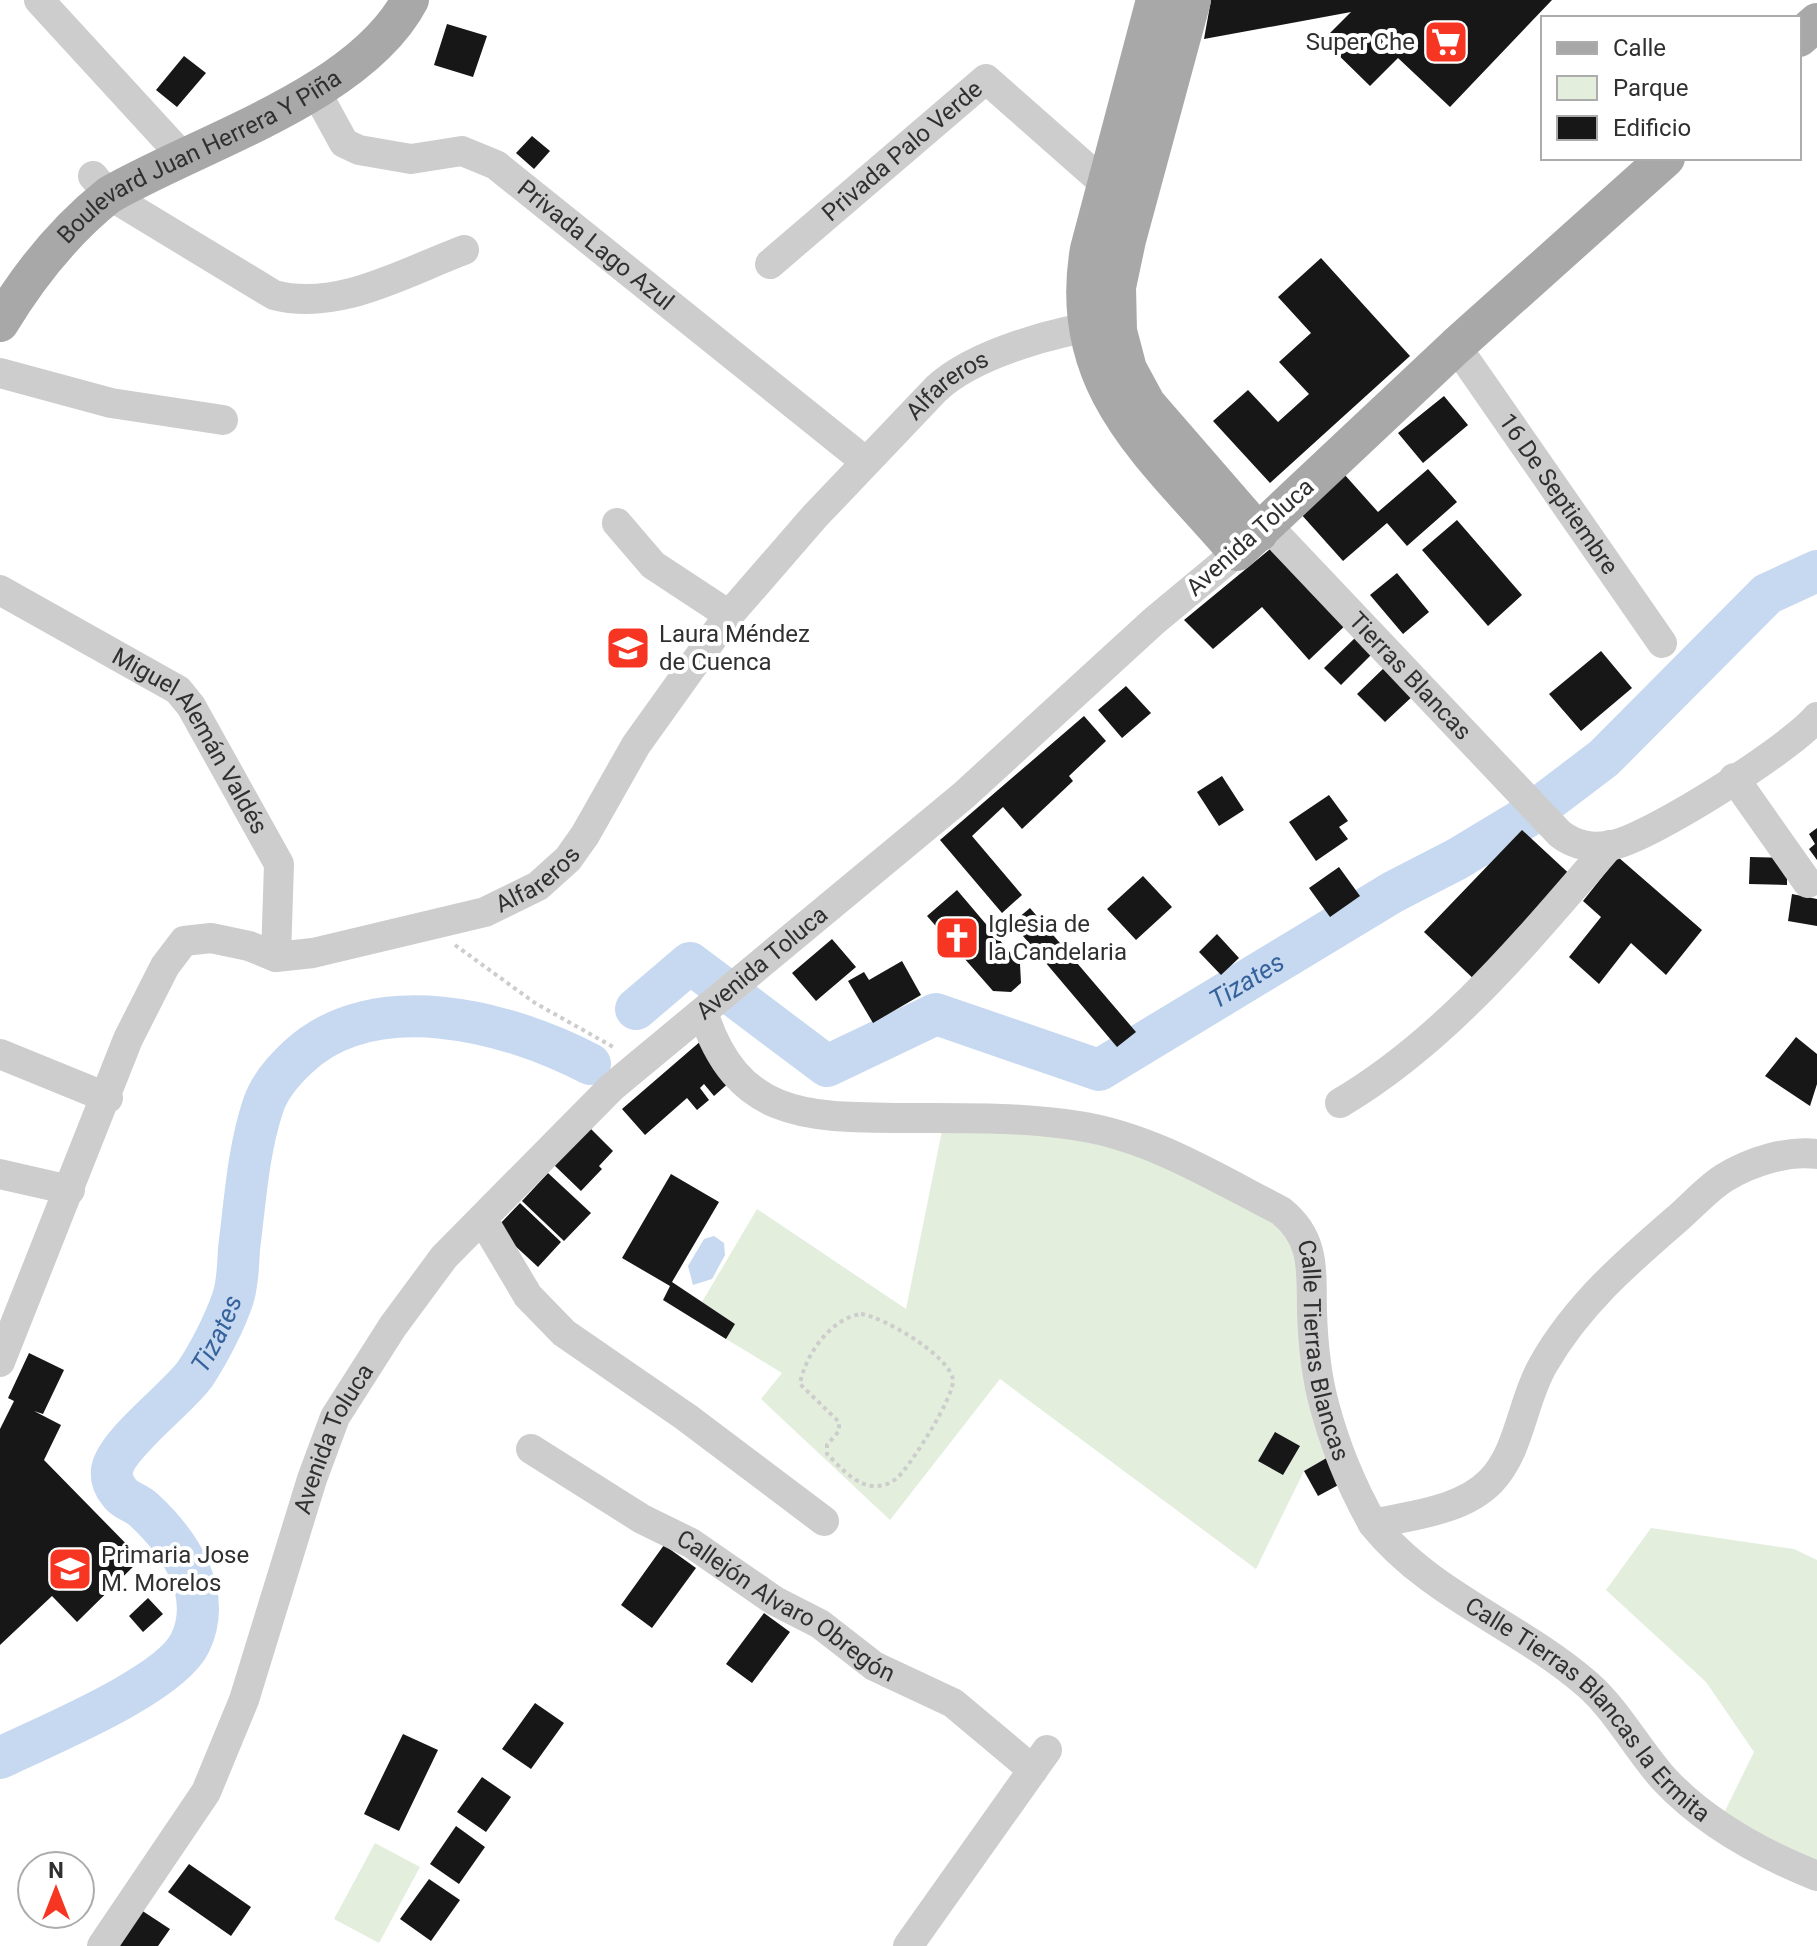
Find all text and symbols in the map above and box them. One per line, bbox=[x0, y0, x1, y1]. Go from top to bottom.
legend bbox=[1541, 16, 1801, 160]
supermarket icon: Super Che bbox=[1422, 18, 1470, 66]
place label: Super Che bbox=[1306, 28, 1415, 56]
text: Calle bbox=[1613, 34, 1666, 62]
street label: Boulevard Juan Herrera Y Piña bbox=[51, 64, 346, 249]
text: Parque bbox=[1613, 74, 1689, 102]
street label: Privada Palo Verde bbox=[817, 75, 988, 227]
text: Edificio bbox=[1613, 114, 1691, 142]
street label: Privada Lago Azul bbox=[512, 174, 679, 316]
street label: Alfareros bbox=[900, 345, 993, 426]
street label: 16 De Septiembre bbox=[1493, 408, 1624, 580]
street label: Avenida Toluca bbox=[1180, 472, 1320, 602]
street label: Tierras Blancas bbox=[1343, 606, 1477, 746]
place label: Laura Méndez de Cuenca bbox=[659, 620, 810, 676]
school or university icon: Laura Méndez de Cuenca bbox=[604, 624, 652, 672]
street label: Miguel Alemán Valdés bbox=[107, 642, 273, 839]
street label: Alfareros bbox=[491, 842, 586, 919]
street label: Avenida Toluca bbox=[690, 900, 833, 1025]
place label: Iglesia de la Candelaria bbox=[988, 910, 1127, 966]
church icon: Iglesia de la Candelaria bbox=[933, 914, 981, 962]
water label: Tizates bbox=[1204, 947, 1289, 1015]
street label: Calle Tierras Blancas bbox=[1291, 1236, 1355, 1465]
water label: Tizates bbox=[185, 1291, 248, 1378]
street label: Avenida Toluca bbox=[288, 1359, 379, 1517]
street label: Callejón Alvaro Obregón bbox=[672, 1524, 899, 1688]
place label: Primaria Jose M. Morelos bbox=[101, 1541, 249, 1597]
school or university icon: Primaria Jose M. Morelos bbox=[46, 1545, 94, 1593]
street label: Calle Tierras Blancas la Ermita bbox=[1460, 1591, 1715, 1828]
north arrow bbox=[16, 1850, 96, 1930]
text: N bbox=[48, 1858, 64, 1883]

